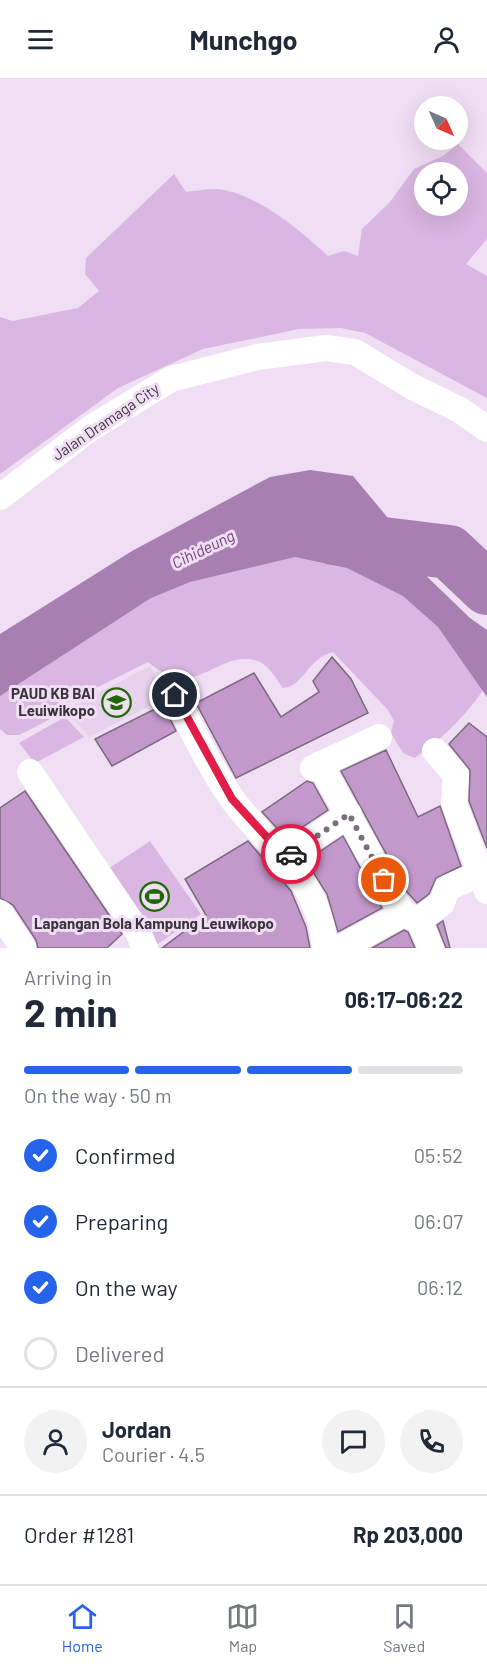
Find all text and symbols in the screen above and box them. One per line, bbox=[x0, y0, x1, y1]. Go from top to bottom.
icon: menu bbox=[24, 23, 57, 56]
text: Munchgo bbox=[189, 23, 298, 55]
icon: person bbox=[430, 23, 463, 56]
north arrow bbox=[414, 96, 468, 150]
map controls bbox=[414, 96, 468, 216]
button: locate bbox=[414, 162, 468, 216]
street label: Jalan Dramaga City bbox=[49, 379, 162, 464]
water label: Cihideung bbox=[168, 525, 237, 572]
pin bbox=[149, 669, 200, 720]
icon: home bbox=[158, 678, 191, 711]
place label: PAUD KB BAI Leuiwikopo bbox=[11, 684, 95, 719]
school or university icon: PAUD KB BAI Leuiwikopo bbox=[100, 687, 132, 719]
courier bbox=[261, 824, 321, 884]
icon: car bbox=[275, 838, 308, 871]
pin bbox=[358, 854, 409, 905]
icon: bag bbox=[367, 863, 400, 896]
sports icon: Lapangan Bola Kampung Leuwikopo bbox=[138, 881, 170, 913]
place label: Lapangan Bola Kampung Leuwikopo bbox=[34, 914, 274, 932]
text: Arriving in bbox=[24, 965, 112, 989]
text: 06:17–06:22 bbox=[344, 986, 463, 1012]
text: 2 min bbox=[24, 988, 117, 1035]
text: On the way · 50 m bbox=[24, 1083, 172, 1107]
icon: check bbox=[24, 1139, 57, 1172]
text: Confirmed bbox=[75, 1142, 175, 1168]
text: 05:52 bbox=[414, 1143, 463, 1167]
icon: check bbox=[24, 1205, 57, 1238]
text: Preparing bbox=[75, 1208, 168, 1234]
text: 06:07 bbox=[414, 1209, 463, 1233]
icon: check bbox=[24, 1271, 57, 1304]
text: On the way bbox=[75, 1274, 178, 1300]
text: 06:12 bbox=[417, 1275, 463, 1299]
text: Delivered bbox=[75, 1340, 164, 1366]
button: person bbox=[24, 1410, 87, 1473]
button: chat bbox=[322, 1410, 385, 1473]
button: phone bbox=[400, 1410, 463, 1473]
text: Jordan bbox=[102, 1416, 171, 1442]
text: Courier · 4.5 bbox=[102, 1442, 205, 1466]
text: Order #1281 bbox=[24, 1521, 134, 1547]
text: Rp 203,000 bbox=[353, 1521, 463, 1547]
tab: Home bbox=[62, 1600, 103, 1655]
tab: Map bbox=[226, 1600, 259, 1655]
tab: Saved bbox=[383, 1600, 425, 1655]

